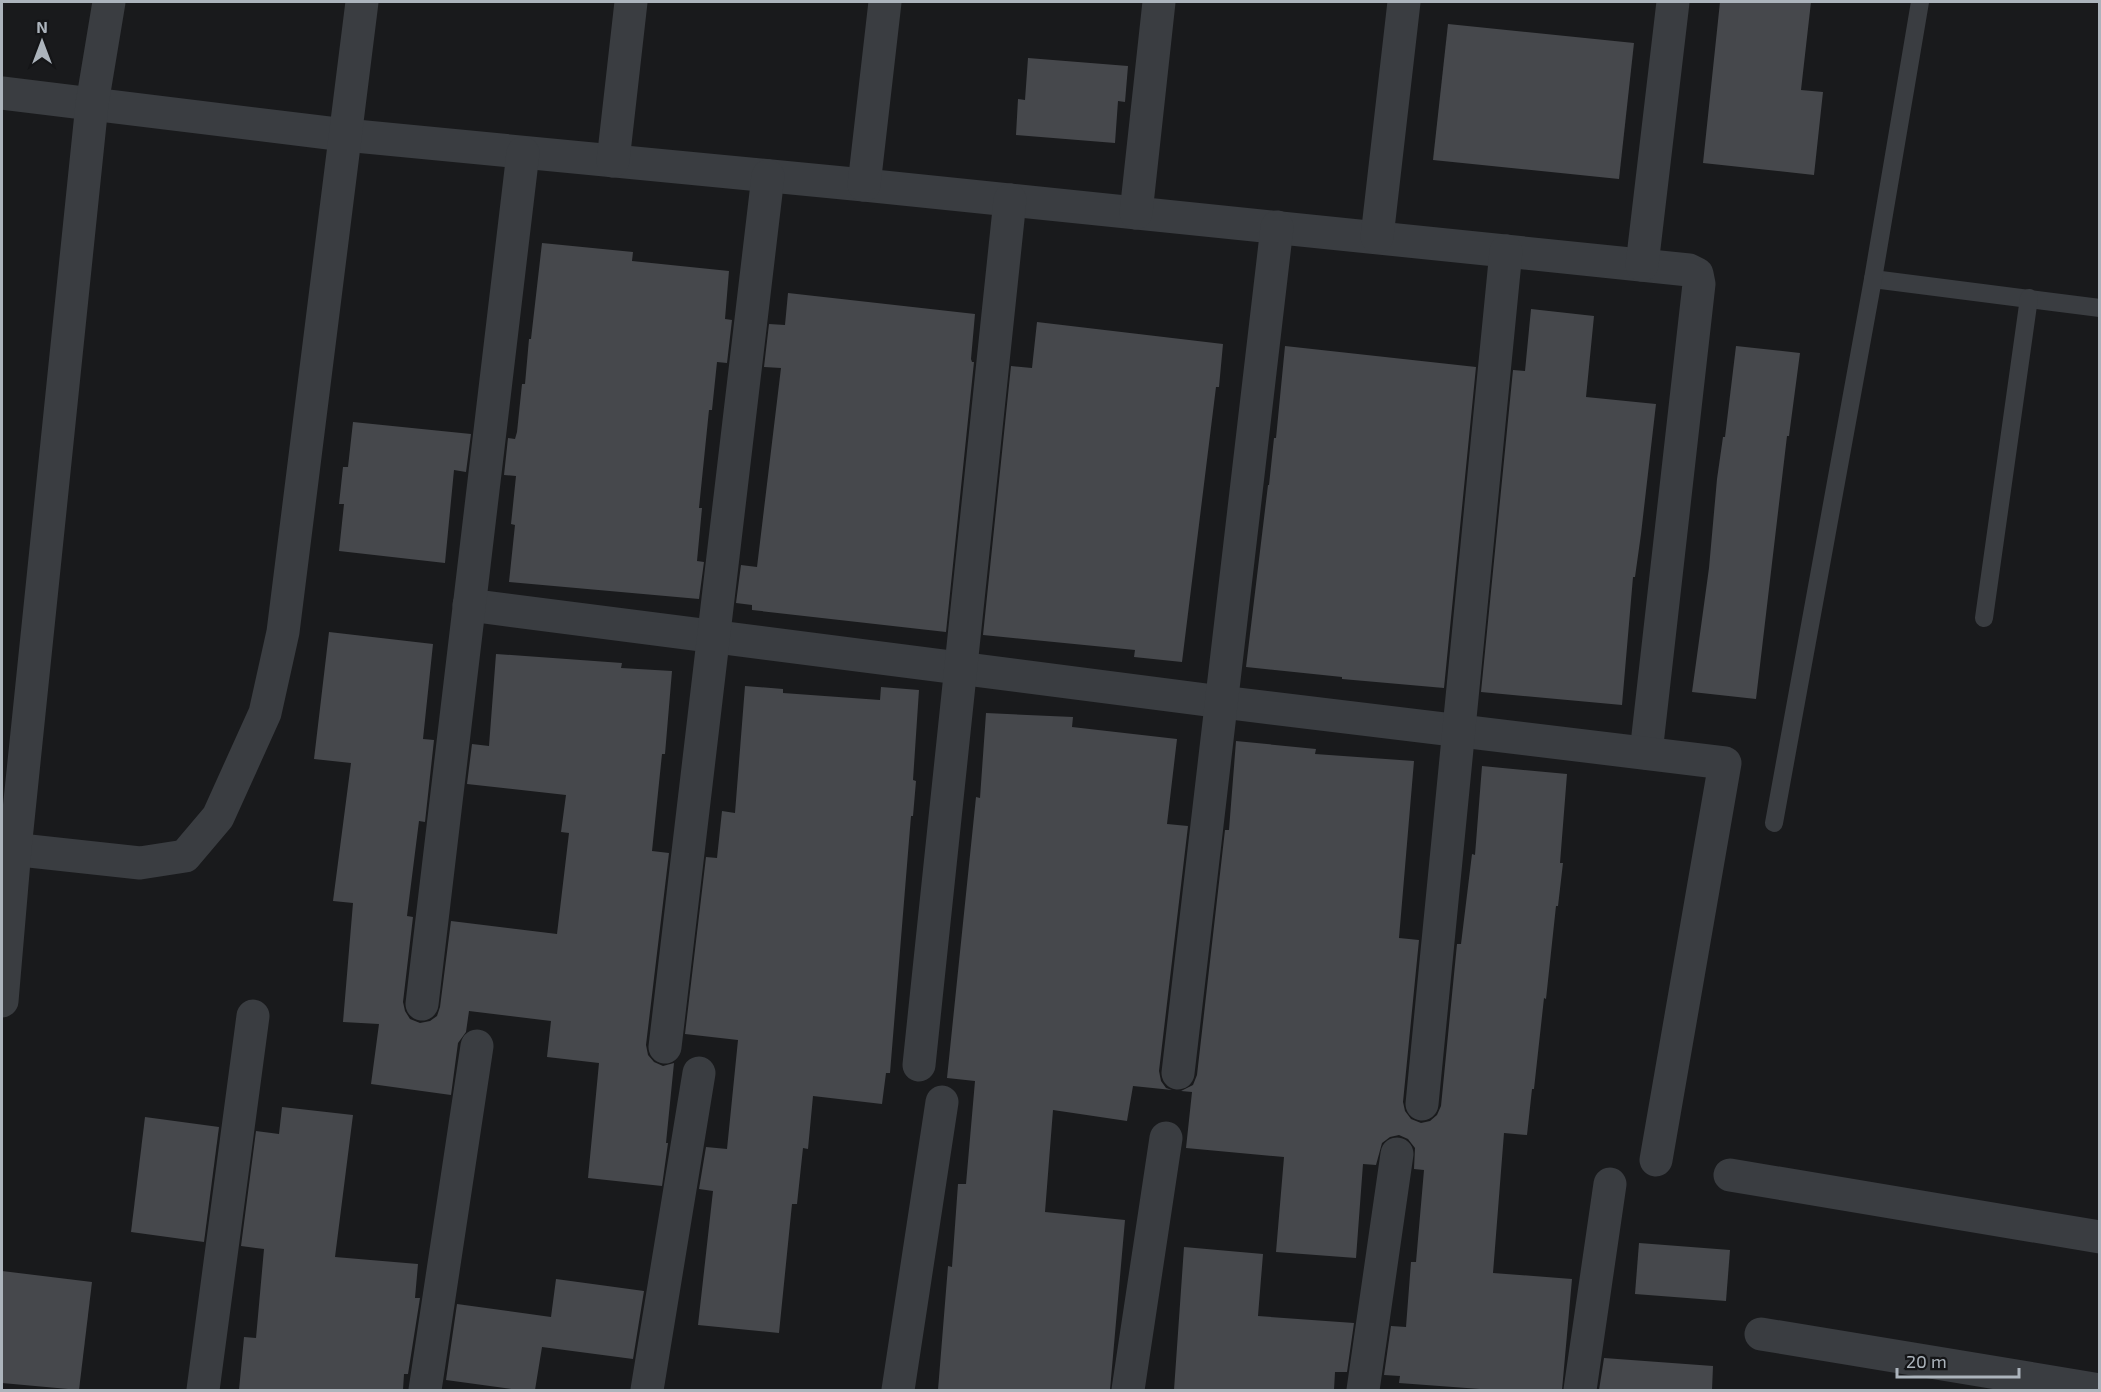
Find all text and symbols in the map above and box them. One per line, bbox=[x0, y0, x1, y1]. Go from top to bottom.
north arrow bbox=[12, 12, 72, 72]
text: N bbox=[36, 17, 48, 36]
scale bar bbox=[1897, 1341, 2018, 1379]
text: 20 m bbox=[1906, 1350, 1947, 1372]

